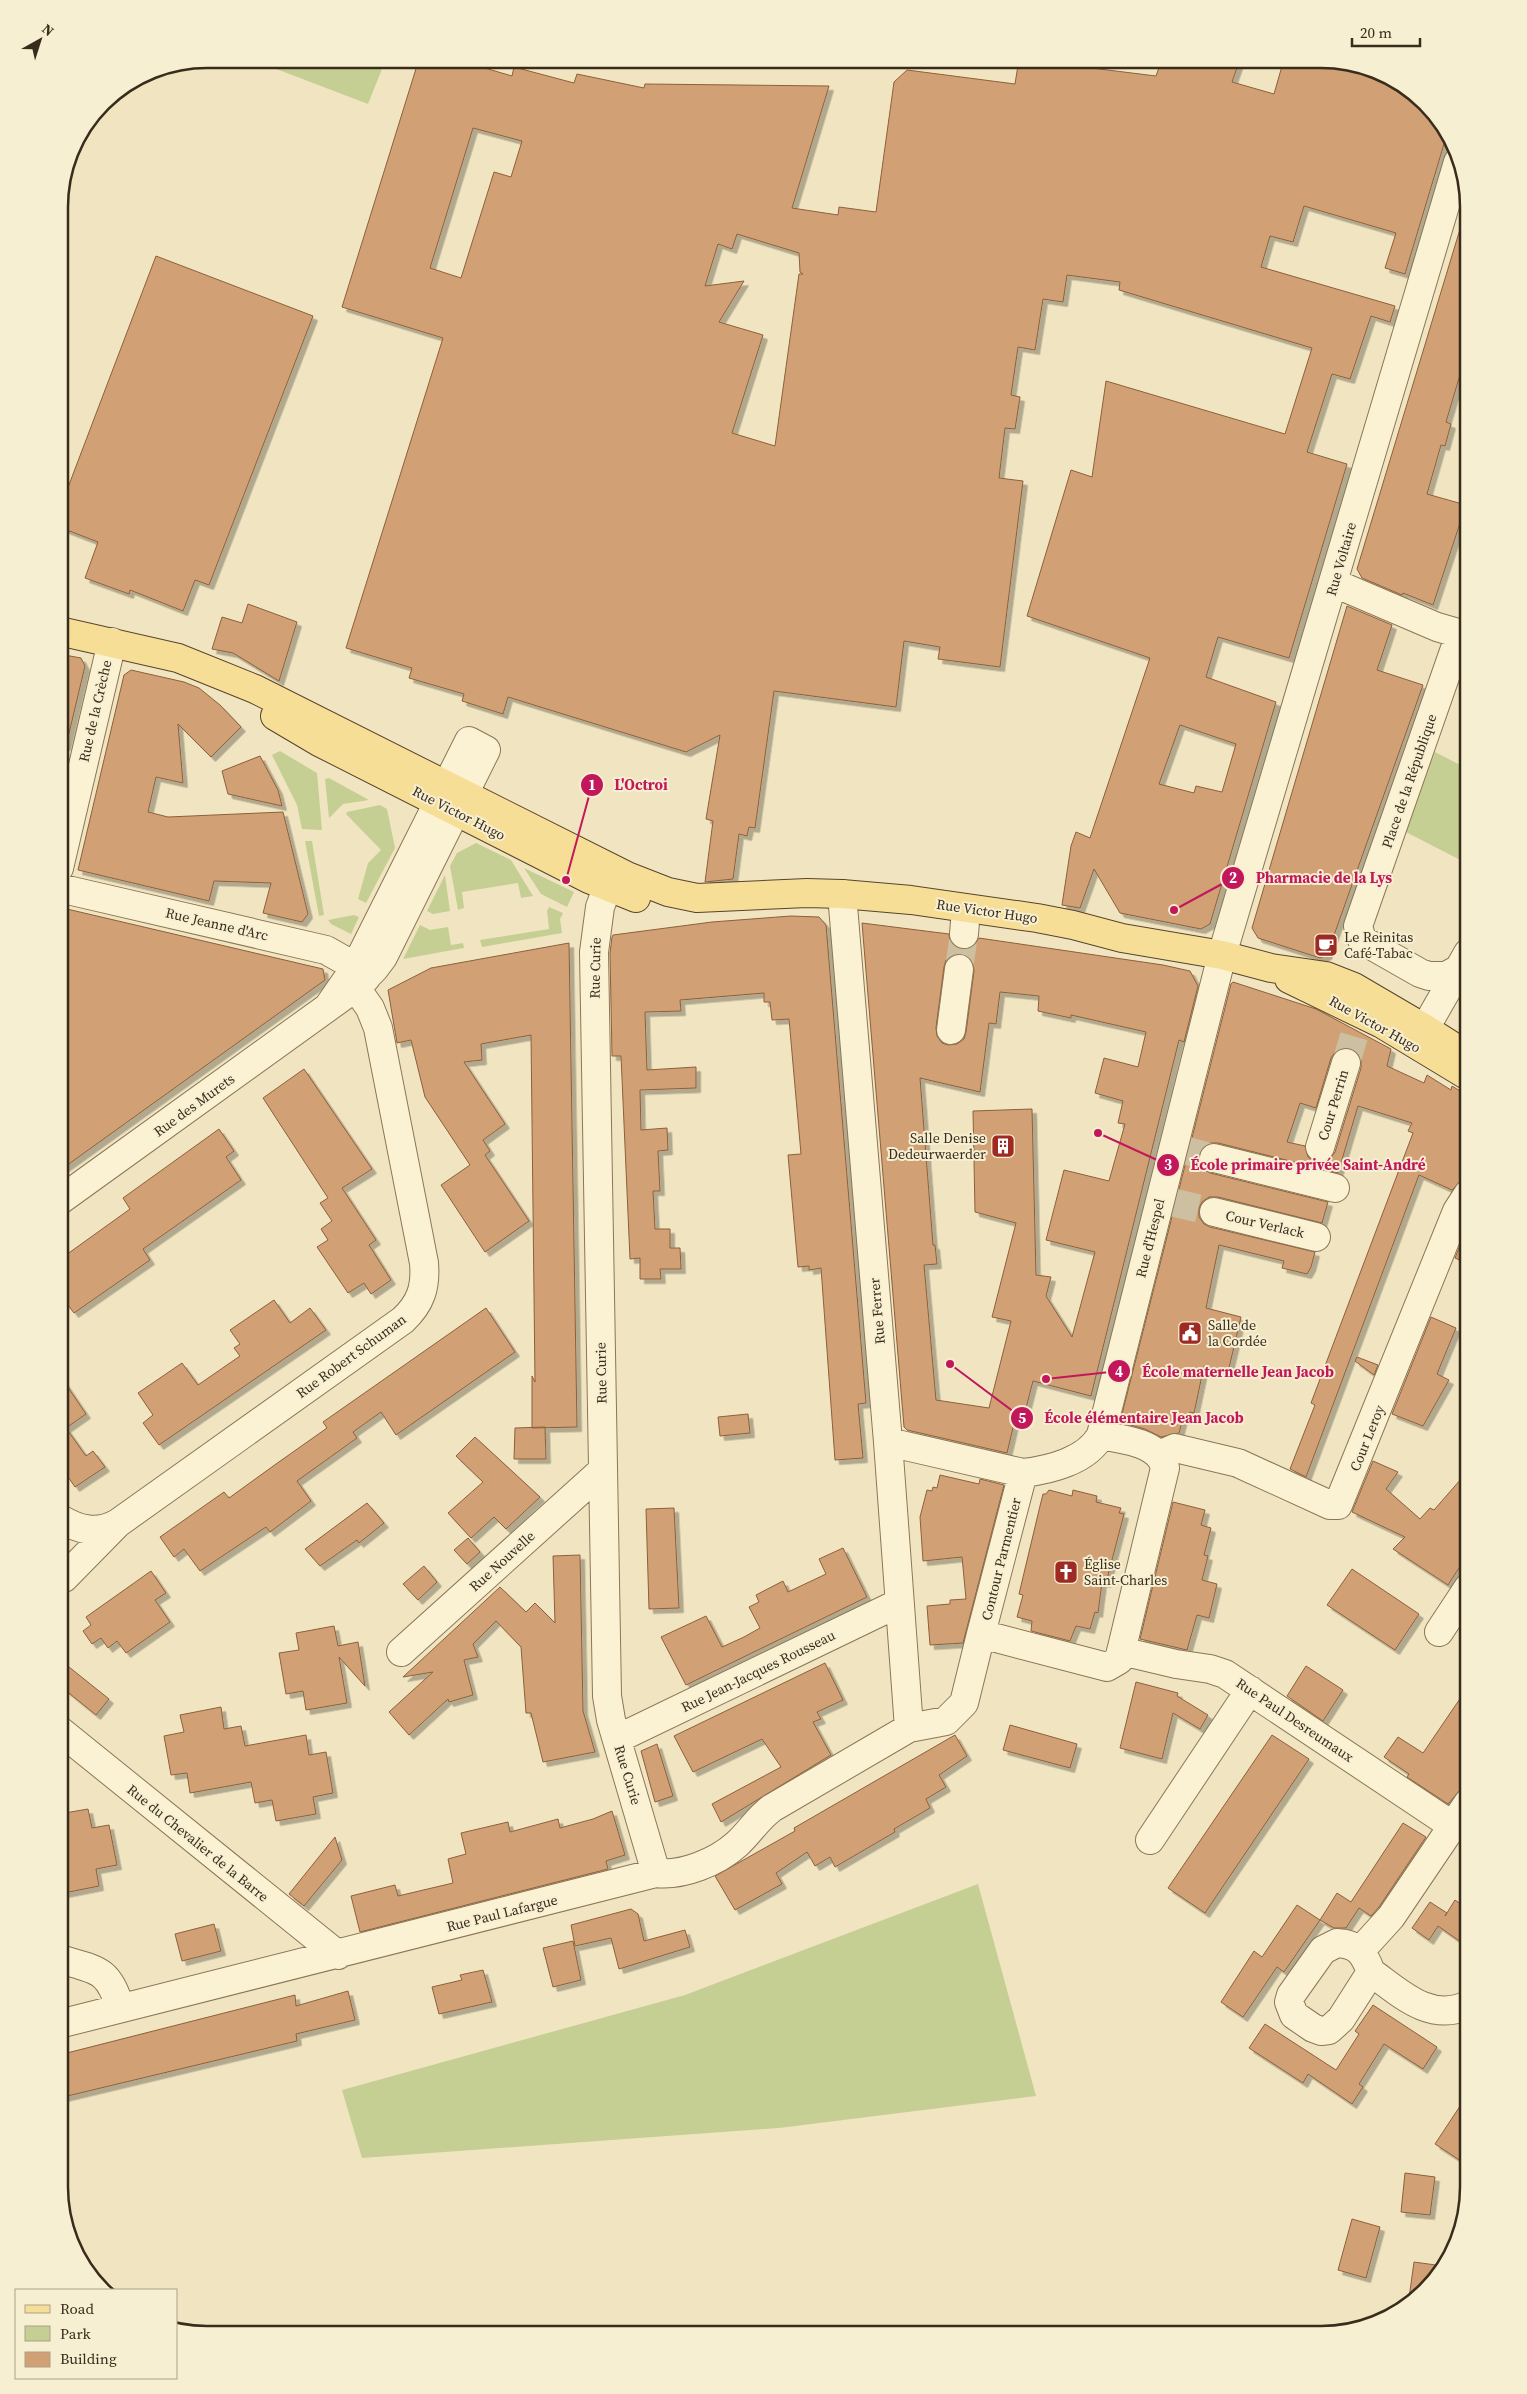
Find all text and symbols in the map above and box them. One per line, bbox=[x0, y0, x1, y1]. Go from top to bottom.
north arrow bbox=[15, 15, 65, 65]
scale bar bbox=[1352, 15, 1420, 47]
text: N bbox=[38, 19, 58, 41]
text: 20 m bbox=[1360, 22, 1392, 43]
street label: Rue Voltaire bbox=[1321, 520, 1361, 598]
street label: Rue de la Crèche bbox=[74, 658, 116, 764]
street label: Place de la République bbox=[1377, 711, 1441, 851]
callout: L'Octroi bbox=[579, 770, 678, 800]
text: 1 bbox=[588, 774, 596, 795]
text: L'Octroi bbox=[614, 774, 668, 795]
street label: Rue Victor Hugo bbox=[409, 781, 509, 845]
callout: Pharmacie de la Lys bbox=[1220, 863, 1402, 893]
text: 2 bbox=[1229, 867, 1237, 888]
text: Pharmacie de la Lys bbox=[1256, 867, 1392, 888]
street label: Rue Victor Hugo bbox=[935, 894, 1039, 928]
street label: Rue Jeanne d'Arc bbox=[164, 902, 270, 946]
place label: Le Reinitas Café-Tabac bbox=[1344, 927, 1413, 963]
cafe icon: Le Reinitas Café-Tabac bbox=[1313, 932, 1339, 958]
street label: Rue Curie bbox=[584, 937, 606, 999]
street label: Rue Victor Hugo bbox=[1326, 991, 1425, 1058]
street label: Cour Perrin bbox=[1313, 1067, 1353, 1143]
street label: Rue des Murets bbox=[149, 1069, 239, 1141]
place label: Salle Denise Dedeurwaerder bbox=[888, 1128, 986, 1164]
building icon: Salle Denise Dedeurwaerder bbox=[990, 1133, 1016, 1159]
callout: École primaire privée Saint-André bbox=[1155, 1150, 1435, 1180]
text: 3 bbox=[1164, 1154, 1172, 1175]
text: École primaire privée Saint-André bbox=[1190, 1154, 1426, 1175]
street label: Rue d'Hespel bbox=[1131, 1196, 1169, 1280]
street label: Cour Verlack bbox=[1224, 1205, 1307, 1243]
street label: Rue Ferrer bbox=[864, 1277, 890, 1345]
street label: Rue Robert Schuman bbox=[292, 1309, 411, 1403]
place label: Salle de la Cordée bbox=[1208, 1315, 1267, 1351]
public building icon: Salle de la Cordée bbox=[1177, 1320, 1203, 1346]
street label: Rue Curie bbox=[590, 1342, 612, 1404]
callout: École maternelle Jean Jacob bbox=[1107, 1356, 1344, 1386]
text: 4 bbox=[1115, 1361, 1123, 1382]
text: École maternelle Jean Jacob bbox=[1142, 1361, 1334, 1382]
street label: Cour Leroy bbox=[1345, 1401, 1390, 1474]
callout: École élémentaire Jean Jacob bbox=[1009, 1403, 1254, 1433]
text: 5 bbox=[1018, 1407, 1026, 1428]
text: École élémentaire Jean Jacob bbox=[1044, 1407, 1244, 1428]
street label: Contour Parmentier bbox=[976, 1496, 1026, 1622]
street label: Rue Nouvelle bbox=[465, 1526, 539, 1596]
place label: Église Saint-Charles bbox=[1084, 1554, 1167, 1590]
church icon: Église Saint-Charles bbox=[1053, 1559, 1079, 1585]
street label: Rue Jean-Jacques Rousseau bbox=[678, 1625, 838, 1717]
street label: Rue Paul Desreumaux bbox=[1232, 1673, 1358, 1767]
street label: Rue Curie bbox=[609, 1743, 647, 1807]
street label: Rue du Chevalier de la Barre bbox=[123, 1780, 273, 1906]
street label: Rue Paul Lafargue bbox=[444, 1890, 560, 1936]
legend bbox=[15, 2289, 178, 2379]
text: Road bbox=[60, 2298, 94, 2319]
text: Park bbox=[60, 2323, 92, 2344]
text: Building bbox=[60, 2348, 117, 2369]

